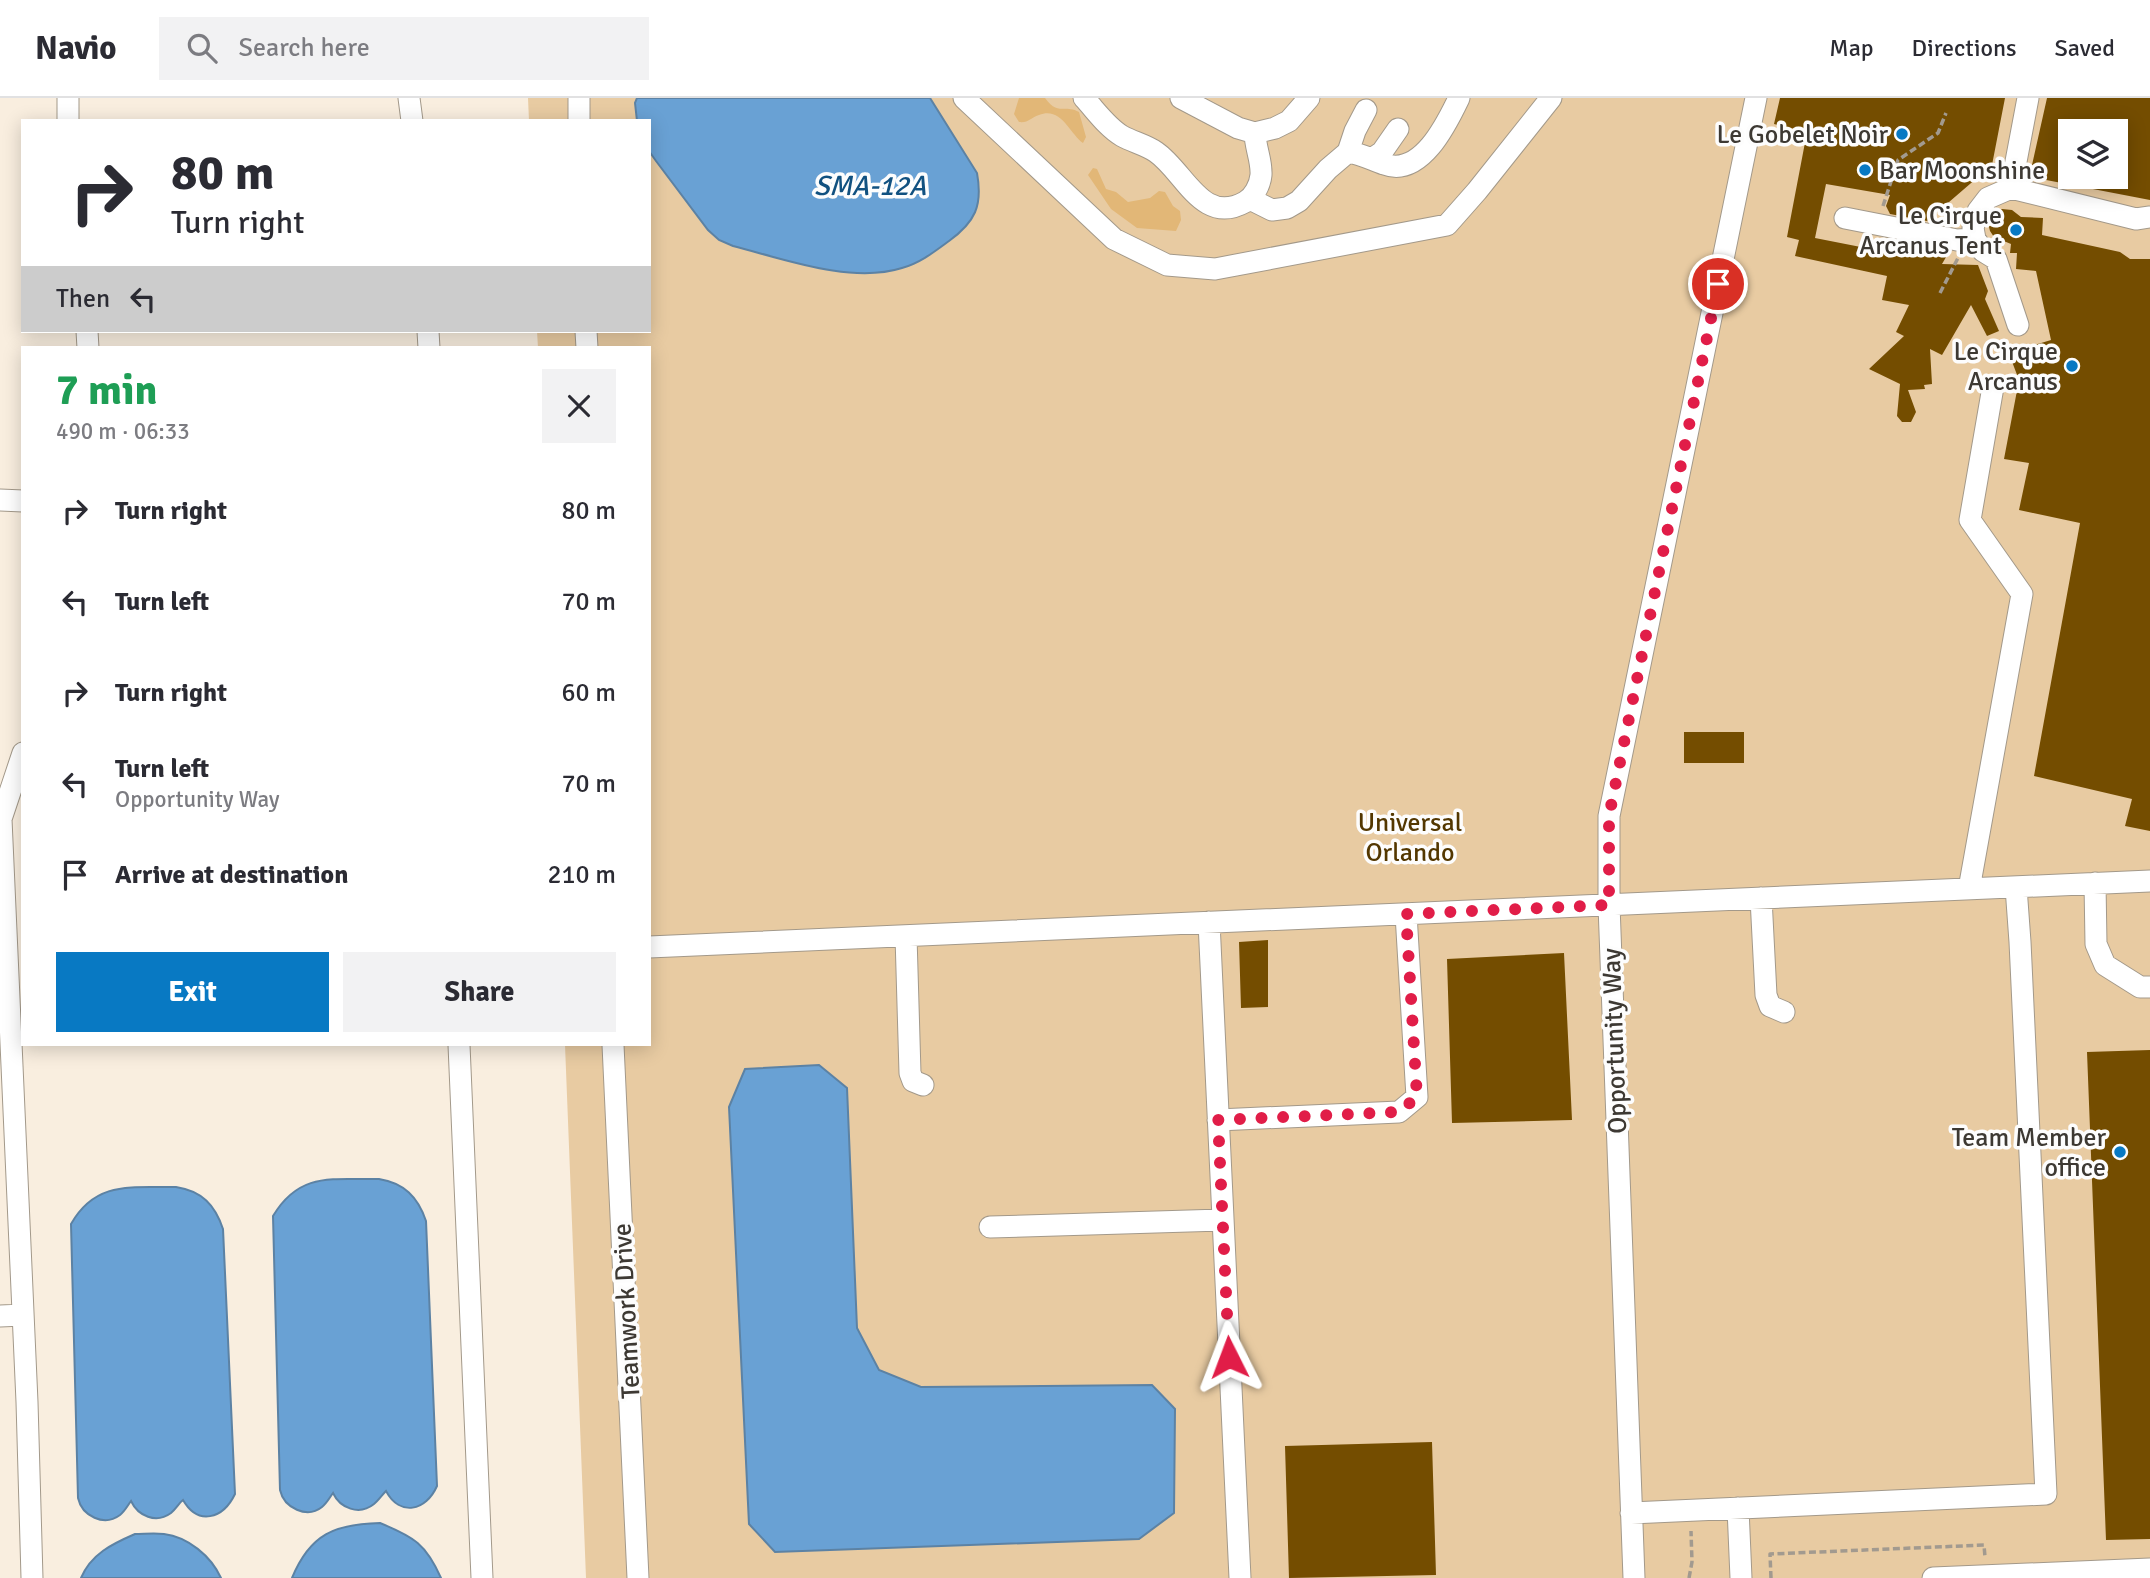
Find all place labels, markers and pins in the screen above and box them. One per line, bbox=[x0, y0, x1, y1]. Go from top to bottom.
place label: Le Gobelet Noir bbox=[1716, 119, 1888, 151]
marker: Le Gobelet Noir bbox=[1894, 126, 1910, 142]
place label: Bar Moonshine bbox=[1879, 155, 2045, 187]
marker: Bar Moonshine bbox=[1857, 162, 1873, 178]
place label: Le Cirque Arcanus Tent bbox=[1859, 200, 2002, 262]
marker: Le Cirque Arcanus Tent bbox=[2008, 222, 2024, 238]
pin bbox=[1688, 254, 1748, 314]
place label: Le Cirque Arcanus bbox=[1953, 336, 2058, 398]
marker: Le Cirque Arcanus bbox=[2064, 358, 2080, 374]
place label: Team Member office bbox=[1952, 1122, 2106, 1184]
marker: Team Member office bbox=[2112, 1144, 2128, 1160]

